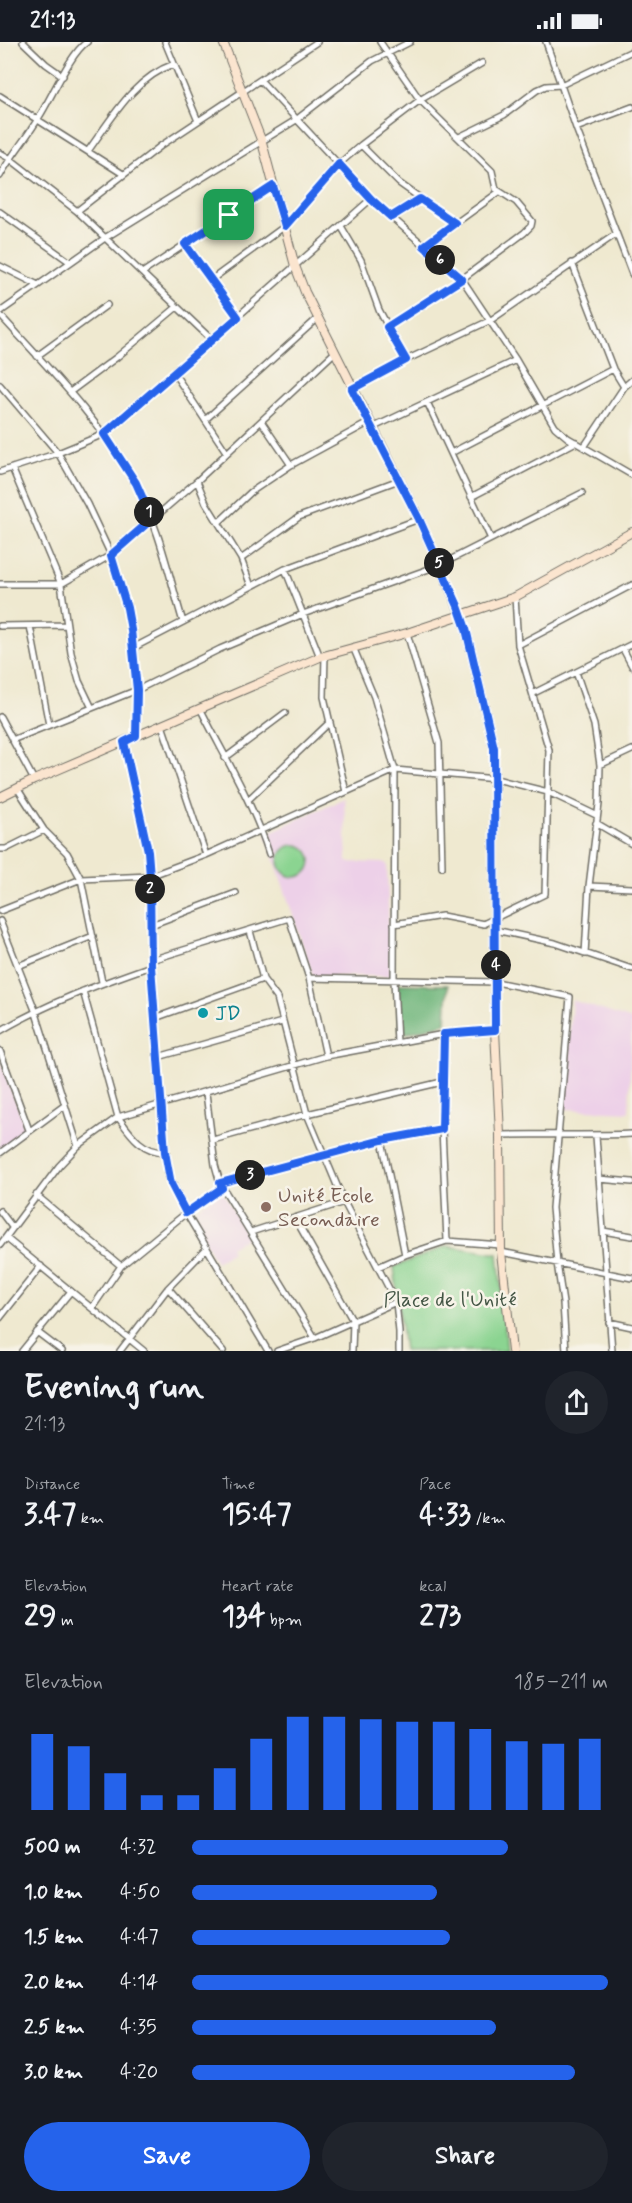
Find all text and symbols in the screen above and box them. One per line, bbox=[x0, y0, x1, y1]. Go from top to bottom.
text: 21:13 bbox=[30, 7, 75, 35]
pin bbox=[203, 189, 254, 240]
icon: arrive bbox=[212, 198, 245, 231]
pin: 6 bbox=[425, 245, 455, 275]
text: 6 bbox=[436, 249, 444, 270]
pin: 1 bbox=[134, 497, 164, 527]
text: 1 bbox=[145, 501, 153, 522]
pin: 5 bbox=[424, 548, 454, 578]
text: 5 bbox=[434, 552, 444, 573]
pin: 2 bbox=[135, 874, 165, 904]
text: 2 bbox=[146, 878, 154, 899]
pin: 4 bbox=[481, 950, 511, 980]
text: 4 bbox=[491, 954, 501, 975]
place label: JD bbox=[215, 1000, 241, 1028]
marker: JD bbox=[196, 1006, 210, 1020]
pin: 3 bbox=[235, 1160, 265, 1190]
text: 3 bbox=[246, 1164, 254, 1185]
place label: Unité Ecole Secondaire bbox=[278, 1182, 380, 1234]
marker: Unité Ecole Secondaire bbox=[259, 1200, 273, 1214]
park label: Place de l'Unité bbox=[383, 1286, 517, 1314]
text: Evening run bbox=[24, 1366, 204, 1410]
button: share bbox=[545, 1371, 608, 1434]
text: 21:13 bbox=[24, 1411, 65, 1438]
text: Distance bbox=[24, 1474, 80, 1495]
text: Time bbox=[222, 1474, 255, 1495]
text: Pace bbox=[419, 1474, 451, 1495]
text: 3.47 bbox=[24, 1495, 76, 1534]
text: 15:47 bbox=[222, 1495, 292, 1534]
text: 4:33 bbox=[419, 1495, 471, 1534]
text: km bbox=[76, 1508, 104, 1529]
text: /km bbox=[471, 1508, 506, 1529]
text: Elevation bbox=[24, 1576, 87, 1597]
text: Heart rate bbox=[222, 1576, 294, 1597]
text: kcal bbox=[419, 1576, 446, 1597]
text: 29 bbox=[24, 1597, 57, 1636]
text: 134 bbox=[222, 1597, 265, 1636]
text: 273 bbox=[419, 1597, 461, 1636]
text: m bbox=[57, 1610, 74, 1631]
text: bpm bbox=[265, 1610, 302, 1631]
text: Elevation bbox=[24, 1669, 103, 1696]
text: 185–211 m bbox=[514, 1669, 608, 1696]
text: 500 m bbox=[24, 1834, 81, 1861]
text: 4:32 bbox=[120, 1834, 157, 1861]
text: 1.0 km bbox=[24, 1879, 83, 1906]
text: 4:50 bbox=[120, 1879, 160, 1906]
text: 1.5 km bbox=[24, 1924, 84, 1951]
text: 4:47 bbox=[120, 1924, 159, 1951]
text: 2.0 km bbox=[24, 1969, 84, 1996]
text: 4:14 bbox=[120, 1969, 158, 1996]
text: 2.5 km bbox=[24, 2014, 85, 2041]
text: 4:35 bbox=[120, 2014, 157, 2041]
text: 3.0 km bbox=[24, 2059, 83, 2086]
text: 4:20 bbox=[120, 2059, 158, 2086]
button: Save bbox=[24, 2122, 310, 2191]
button: Share bbox=[322, 2122, 608, 2191]

